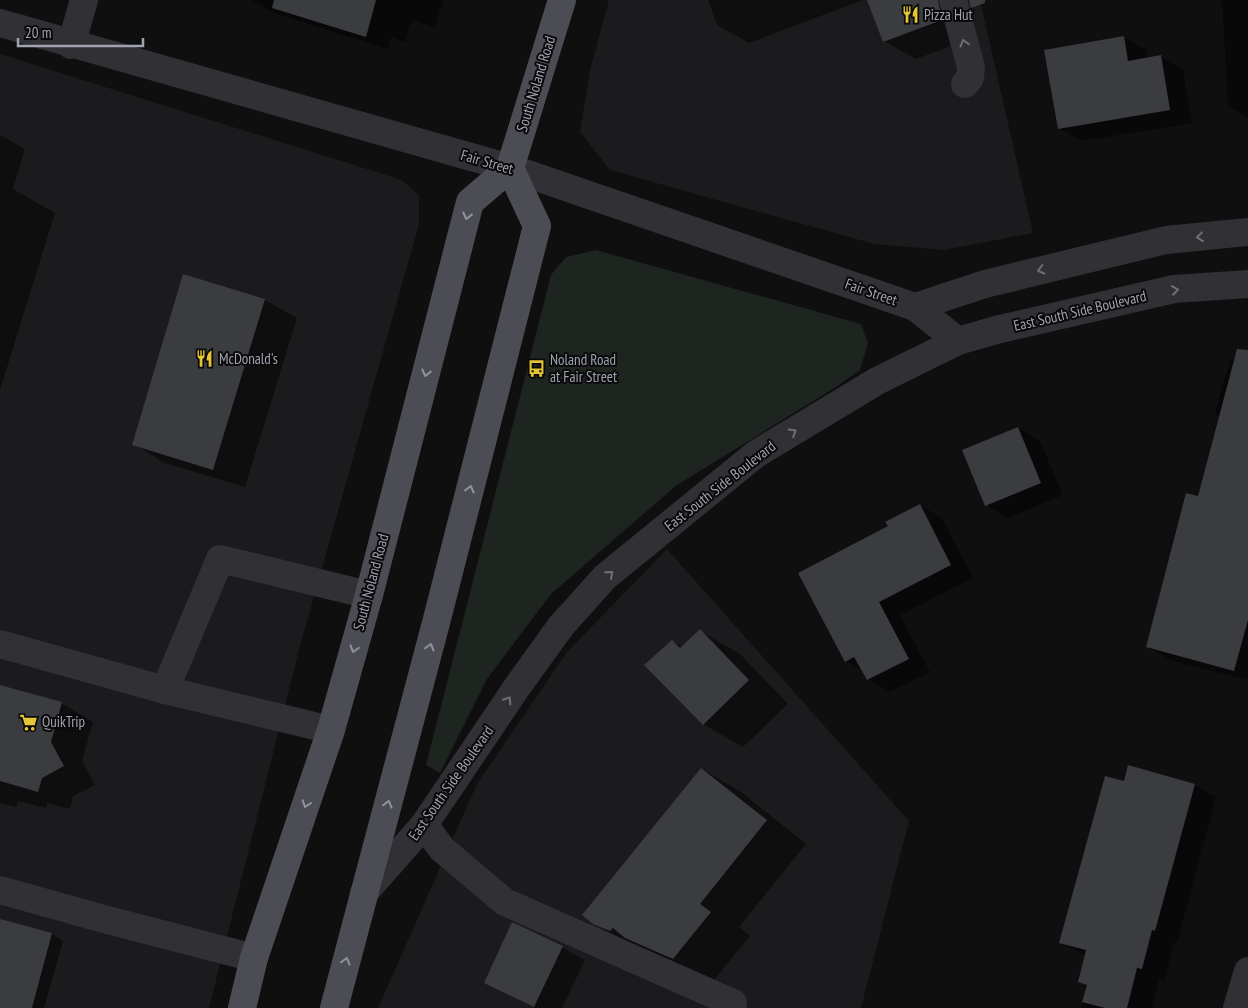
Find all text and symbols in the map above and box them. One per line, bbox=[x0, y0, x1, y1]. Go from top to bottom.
restaurant icon: Pizza Hut bbox=[900, 5, 920, 25]
place label: Pizza Hut bbox=[924, 5, 973, 24]
scale bar bbox=[18, 15, 142, 47]
text: 20 m bbox=[25, 23, 51, 42]
street label: South Noland Road bbox=[512, 34, 559, 134]
one-way arrow bbox=[959, 38, 970, 47]
street label: Fair Street bbox=[459, 145, 516, 178]
one-way arrow bbox=[462, 211, 472, 219]
one-way arrow bbox=[1195, 231, 1203, 242]
one-way arrow bbox=[1036, 264, 1045, 275]
street label: Fair Street bbox=[843, 274, 900, 309]
one-way arrow bbox=[1171, 285, 1180, 295]
street label: East South Side Boulevard bbox=[1012, 286, 1148, 335]
restaurant icon: McDonald's bbox=[195, 349, 215, 369]
place label: McDonald's bbox=[219, 349, 278, 368]
place label: Noland Road at Fair Street bbox=[550, 350, 617, 386]
bus stop icon: Noland Road at Fair Street bbox=[526, 359, 546, 379]
one-way arrow bbox=[421, 368, 432, 377]
one-way arrow bbox=[787, 428, 796, 438]
street label: East South Side Boulevard bbox=[660, 436, 779, 535]
one-way arrow bbox=[464, 485, 475, 494]
street label: South Noland Road bbox=[349, 531, 393, 632]
one-way arrow bbox=[604, 571, 613, 580]
one-way arrow bbox=[424, 643, 434, 651]
one-way arrow bbox=[349, 644, 359, 652]
one-way arrow bbox=[502, 697, 511, 706]
supermarket icon: QuikTrip bbox=[18, 712, 38, 732]
place label: QuikTrip bbox=[42, 712, 85, 731]
street label: East South Side Boulevard bbox=[404, 722, 497, 844]
one-way arrow bbox=[302, 799, 312, 808]
one-way arrow bbox=[382, 800, 392, 808]
one-way arrow bbox=[340, 956, 351, 965]

